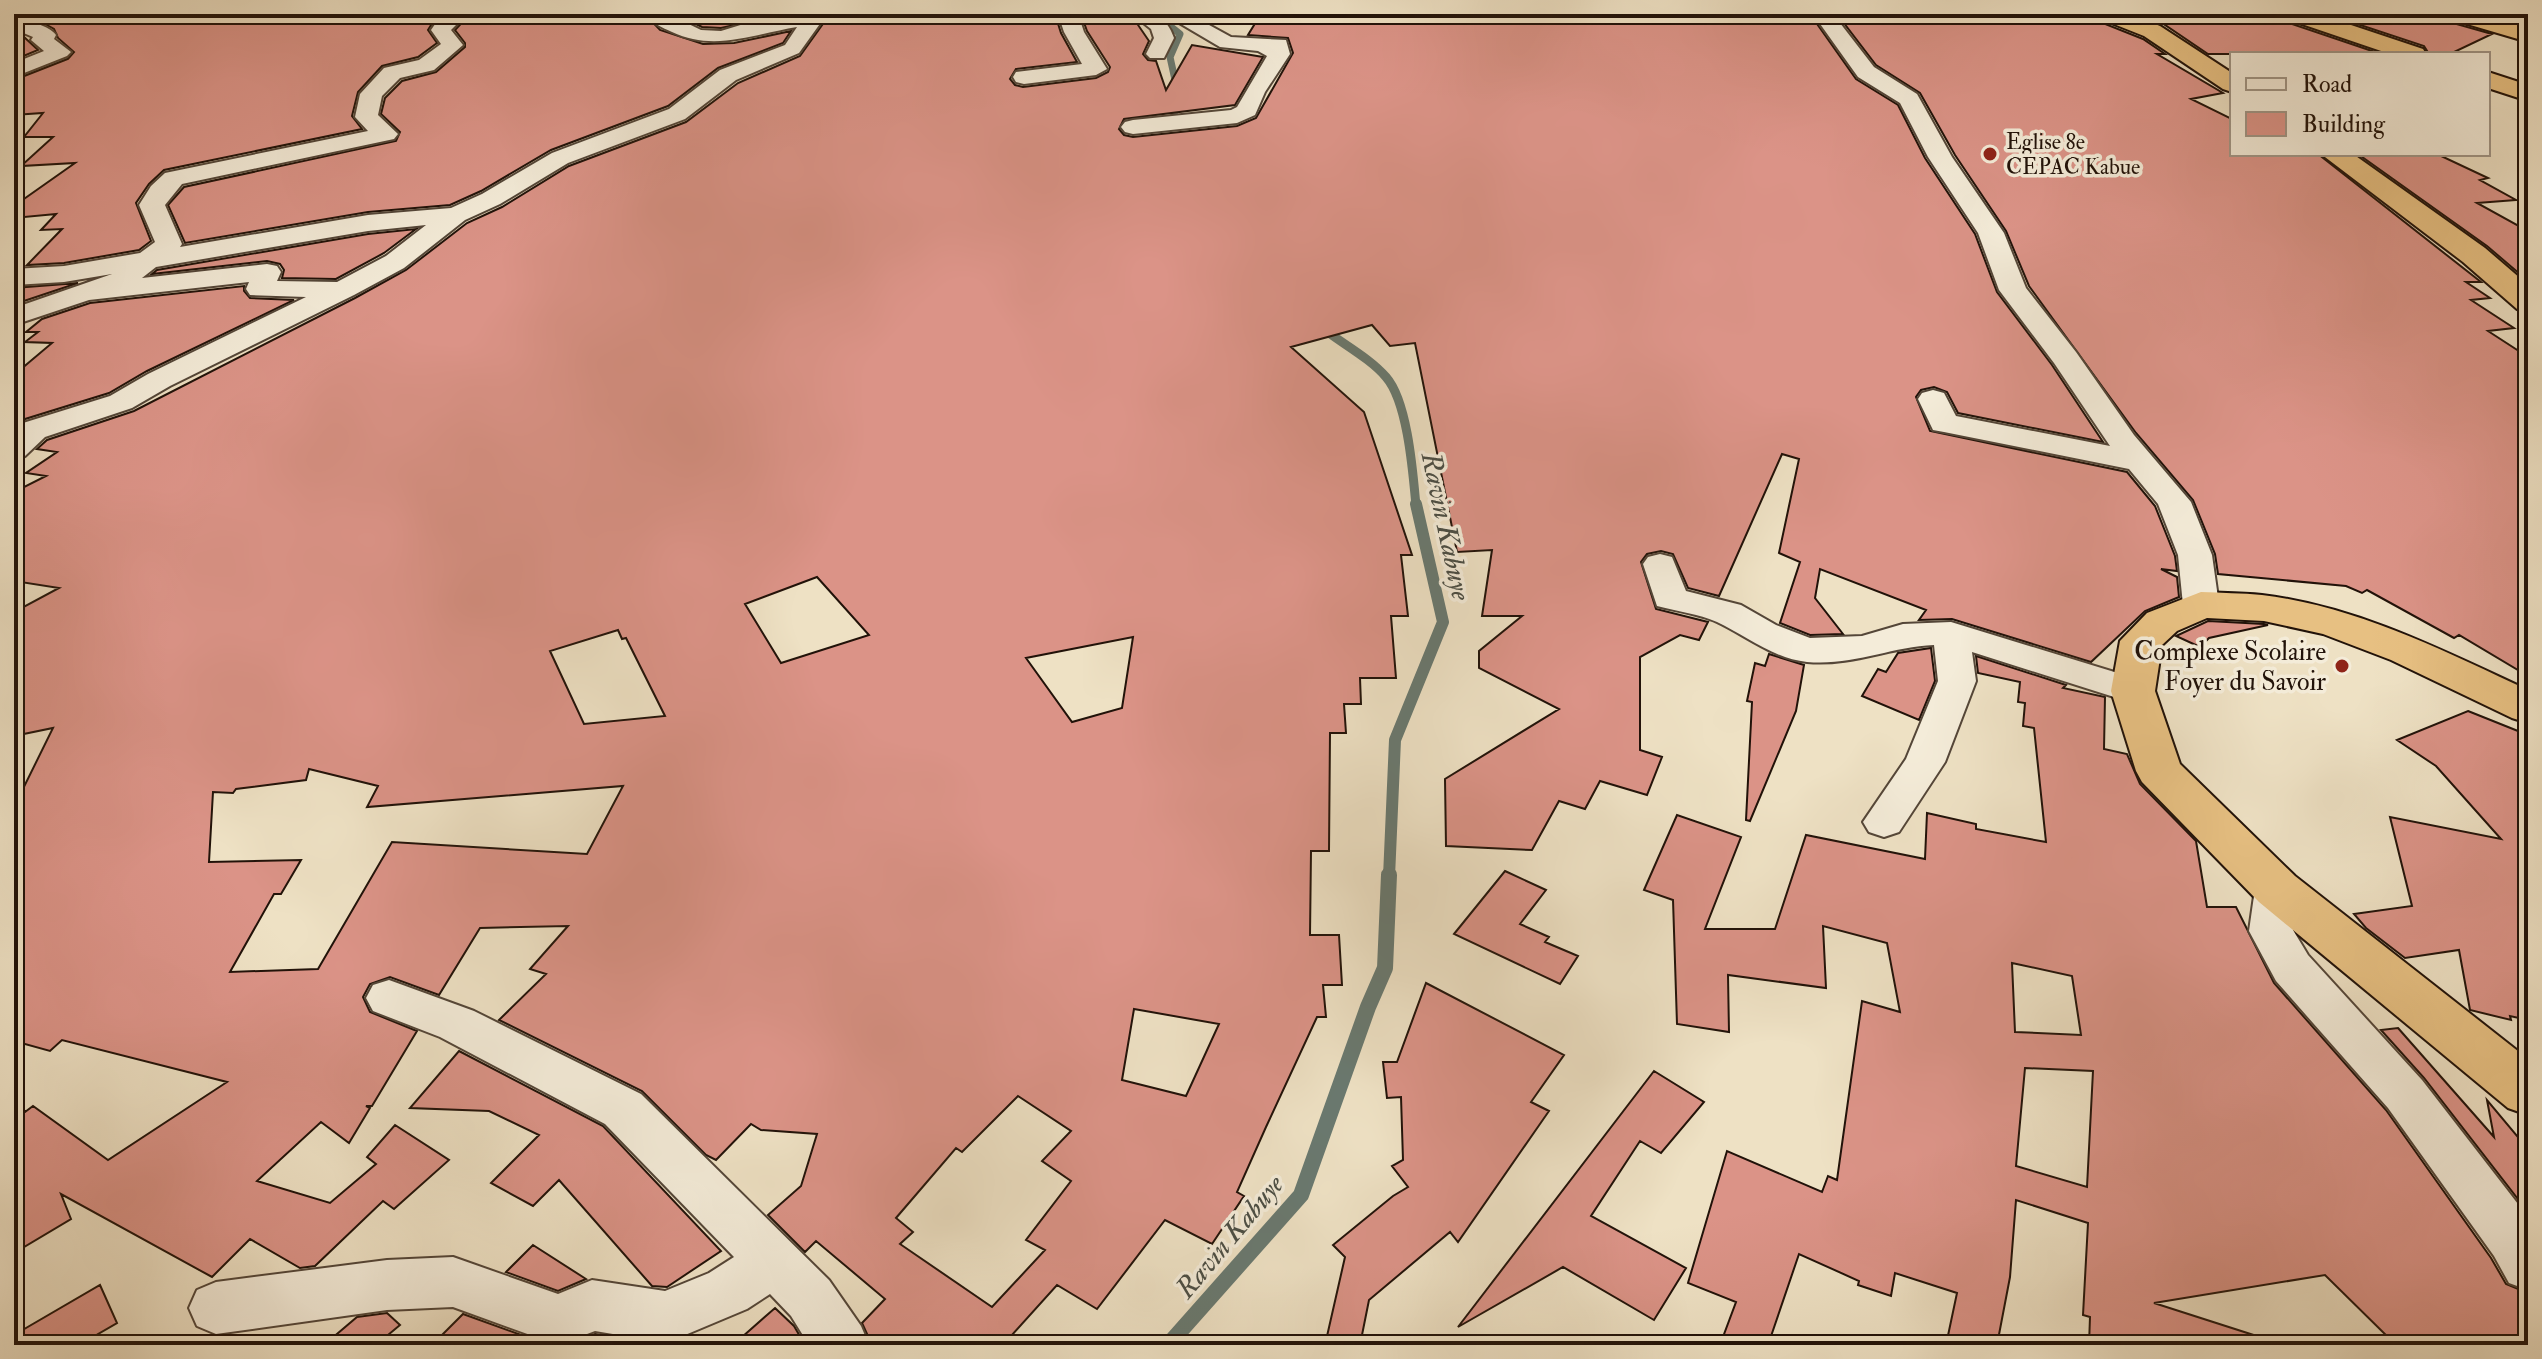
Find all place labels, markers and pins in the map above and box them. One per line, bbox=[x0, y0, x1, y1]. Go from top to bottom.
place label: Eglise 8e CEPAC Kabue bbox=[2006, 128, 2140, 181]
marker: Eglise 8e CEPAC Kabue bbox=[1981, 145, 1999, 163]
place label: Complexe Scolaire Foyer du Savoir bbox=[2134, 636, 2326, 698]
marker: Complexe Scolaire Foyer du Savoir bbox=[2333, 657, 2351, 675]

